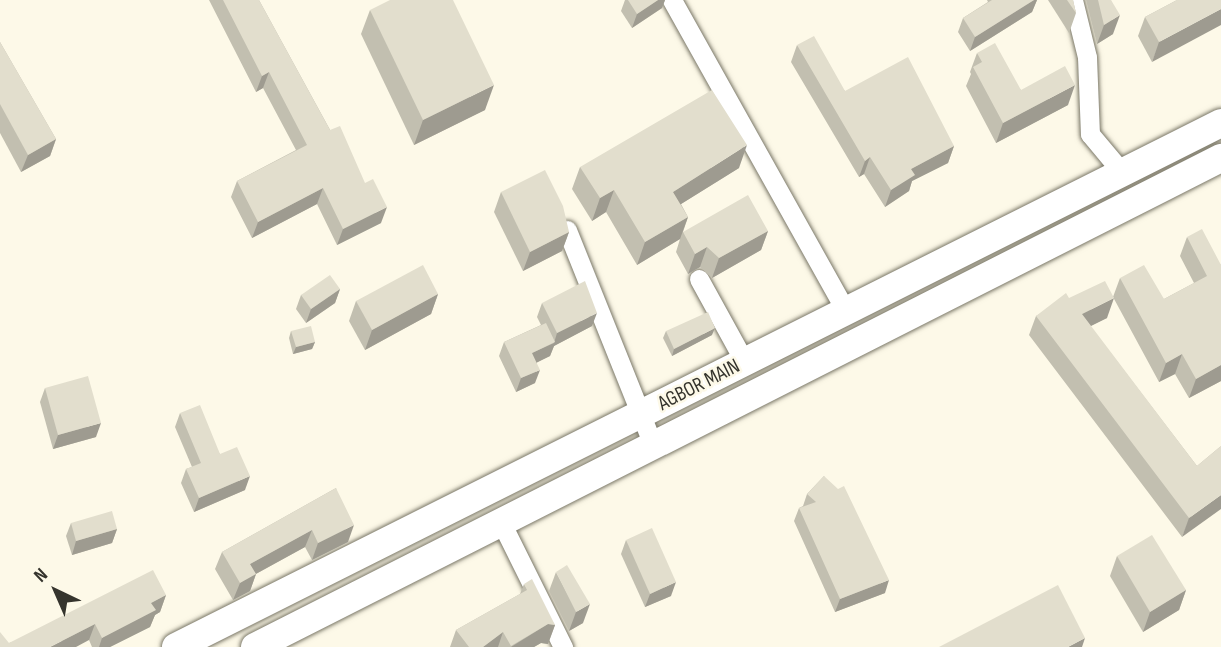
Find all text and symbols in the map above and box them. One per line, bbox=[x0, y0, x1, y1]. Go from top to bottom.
street label: AGBOR MAIN bbox=[654, 354, 744, 416]
north arrow bbox=[21, 556, 91, 626]
text: N bbox=[29, 564, 53, 587]

